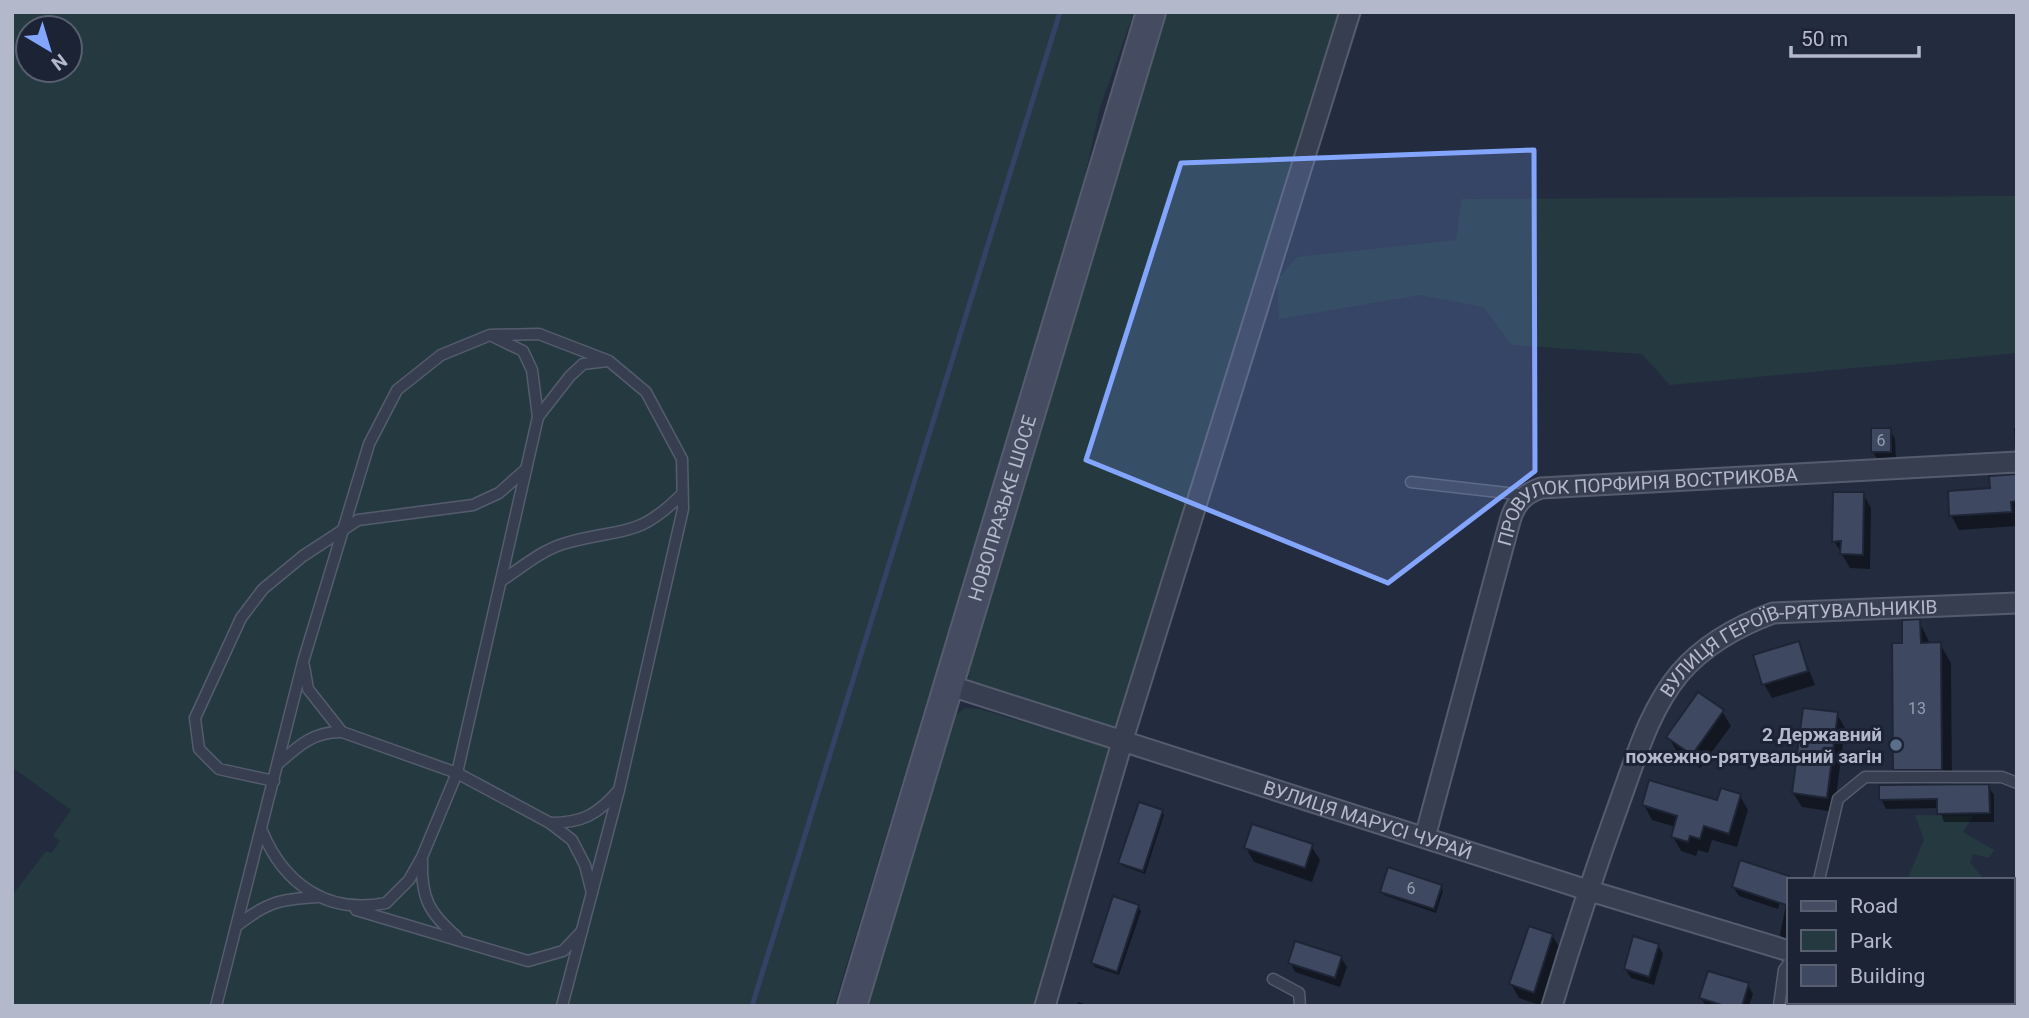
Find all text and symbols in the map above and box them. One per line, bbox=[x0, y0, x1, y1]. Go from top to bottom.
north arrow bbox=[14, 14, 84, 84]
scale bar bbox=[1791, 14, 1919, 58]
text: 50 m bbox=[1801, 27, 1848, 51]
text: N bbox=[47, 49, 72, 75]
street label: НОВОПРАЗЬКЕ ШОСЕ bbox=[963, 412, 1041, 604]
house number: 6 bbox=[1877, 431, 1886, 450]
street label: ПРОВУЛОК ПОРФИРІЯ ВОСТРИКОВА bbox=[1493, 463, 1799, 548]
street label: ВУЛИЦЯ ГЕРОЇВ-РЯТУВАЛЬНИКІВ bbox=[1655, 595, 1938, 701]
house number: 13 bbox=[1908, 699, 1926, 718]
place label: 2 Державний пожежно-рятувальний загін bbox=[1625, 723, 1882, 768]
marker: 2 Державний пожежно-рятувальний загін bbox=[1888, 737, 1904, 753]
street label: ВУЛИЦЯ МАРУСІ ЧУРАЙ bbox=[1261, 776, 1475, 864]
legend bbox=[1787, 878, 2015, 1004]
house number: 6 bbox=[1407, 879, 1416, 898]
text: Road bbox=[1850, 894, 1898, 918]
text: Park bbox=[1850, 929, 1893, 953]
text: Building bbox=[1850, 964, 1925, 988]

